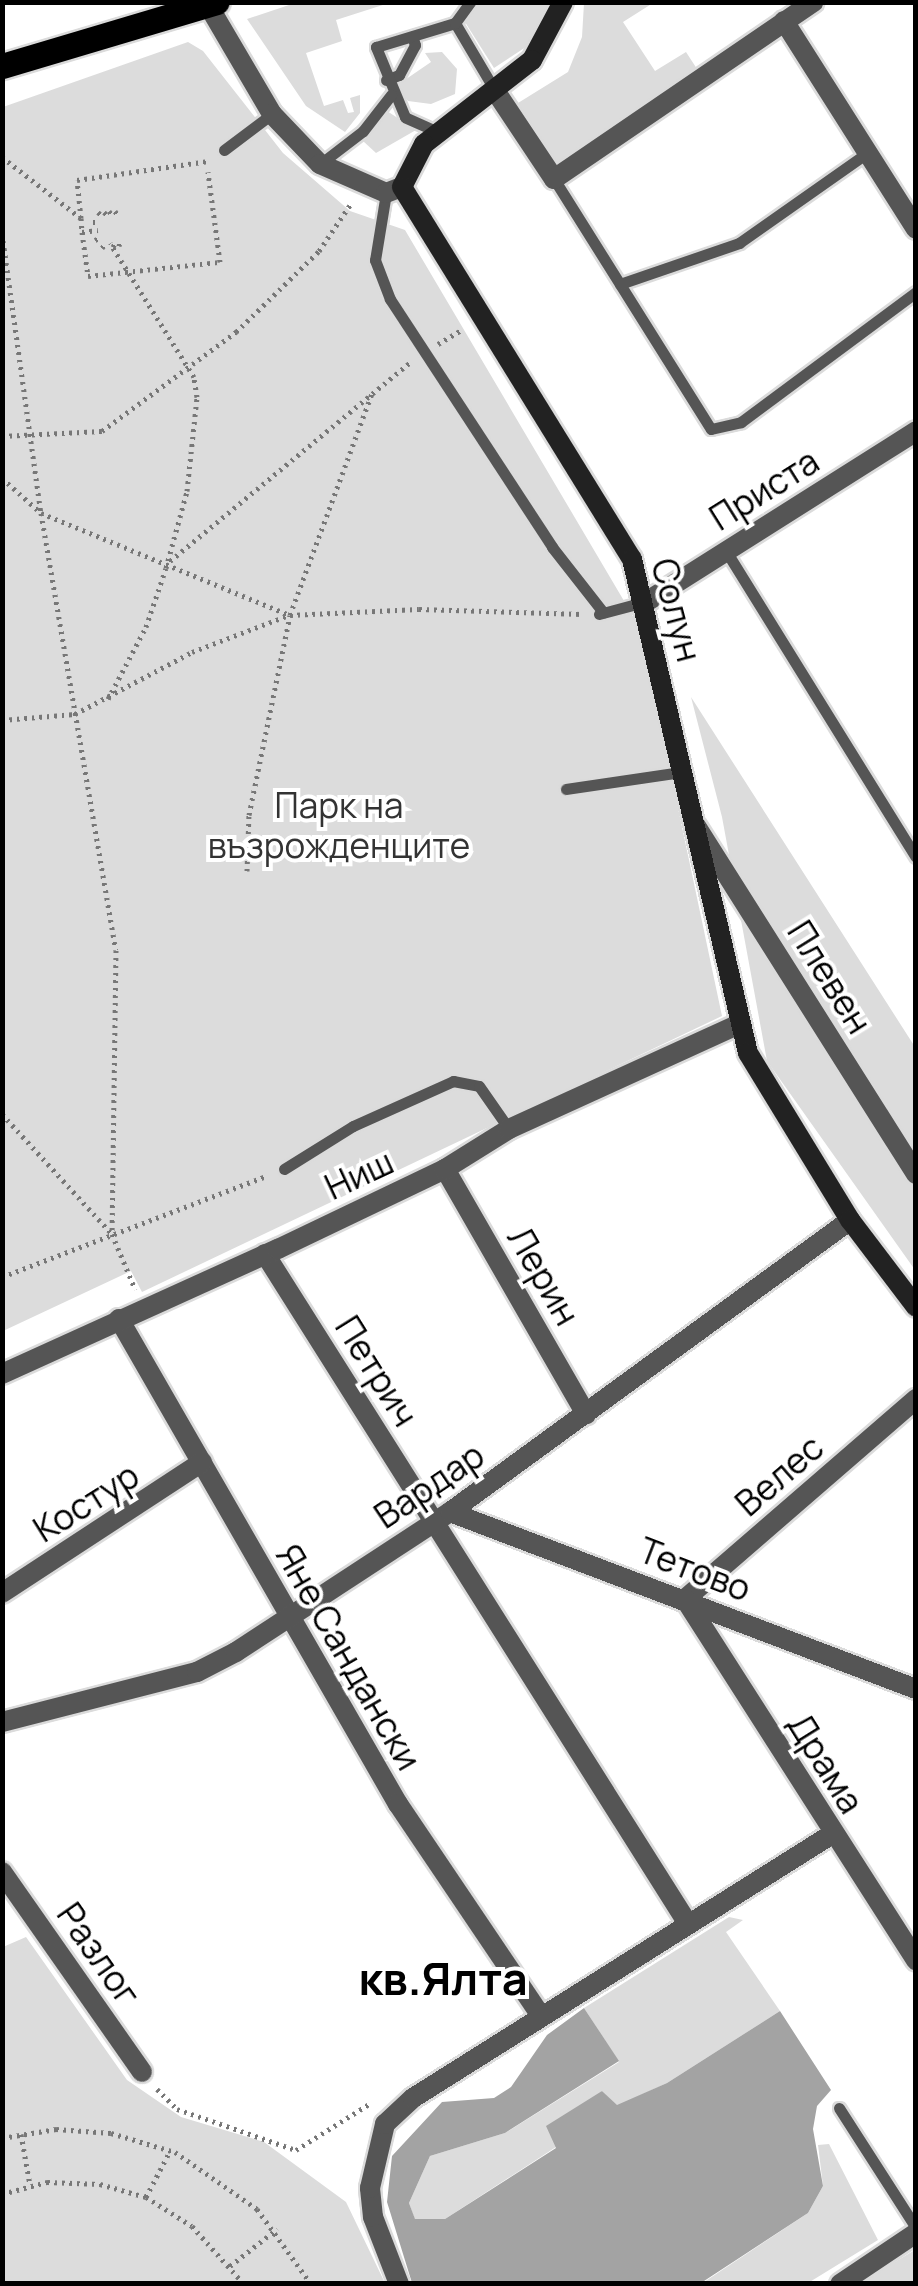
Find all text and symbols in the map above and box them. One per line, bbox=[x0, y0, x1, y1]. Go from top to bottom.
street label: Приста bbox=[702, 439, 826, 539]
street label: Солун bbox=[643, 554, 711, 666]
park label: Парк на възрожденците bbox=[208, 784, 470, 866]
street label: Плевен bbox=[779, 913, 881, 1041]
street label: Ниш bbox=[318, 1140, 400, 1208]
street label: Лерин bbox=[499, 1219, 589, 1333]
street label: Петрич bbox=[327, 1308, 427, 1434]
street label: Велес bbox=[727, 1426, 831, 1524]
street label: Вардар bbox=[366, 1433, 492, 1537]
street label: Костур bbox=[26, 1454, 146, 1550]
street label: Тетово bbox=[633, 1529, 757, 1609]
street label: Яне Сандански bbox=[268, 1537, 430, 1777]
street label: Драма bbox=[779, 1705, 873, 1821]
street label: Разлог bbox=[49, 1895, 149, 2013]
district label: кв.Ялта bbox=[358, 1952, 528, 2006]

